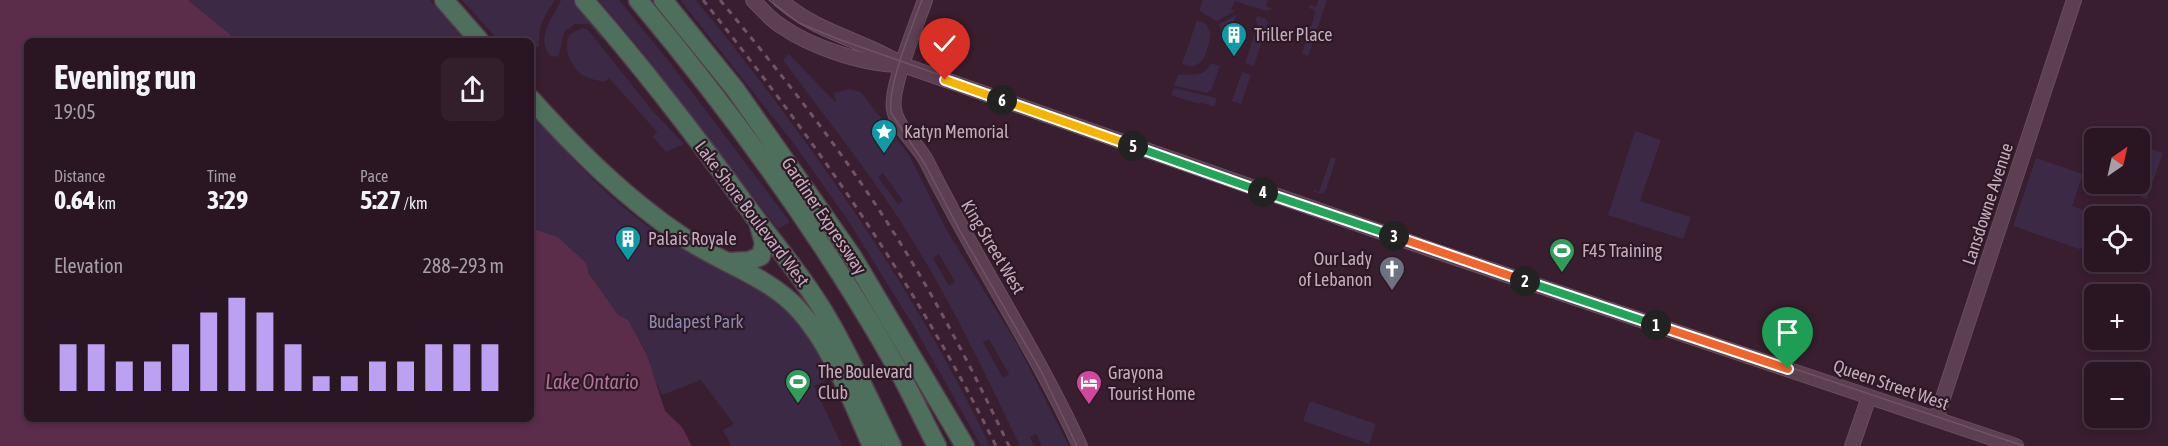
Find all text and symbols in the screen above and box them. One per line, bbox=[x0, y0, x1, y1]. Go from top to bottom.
pin bbox=[919, 18, 970, 80]
building icon: Triller Place bbox=[1219, 20, 1249, 58]
place label: Triller Place bbox=[1254, 24, 1332, 45]
icon: check bbox=[928, 27, 961, 60]
text: Evening run bbox=[54, 58, 196, 96]
button: share bbox=[441, 58, 504, 121]
pin: 6 bbox=[987, 85, 1017, 115]
text: 6 bbox=[998, 91, 1006, 109]
text: 19:05 bbox=[54, 100, 96, 123]
place icon: Katyn Memorial bbox=[869, 117, 899, 155]
place label: Katyn Memorial bbox=[904, 121, 1009, 142]
north arrow bbox=[2084, 128, 2150, 194]
map controls bbox=[2084, 128, 2150, 428]
pin: 5 bbox=[1118, 131, 1148, 161]
street label: Lake Shore Boulevard West bbox=[691, 137, 814, 291]
text: 5 bbox=[1129, 137, 1137, 155]
street label: Lansdowne Avenue bbox=[1958, 140, 2017, 268]
street label: Gardiner Expressway bbox=[778, 153, 871, 278]
text: Distance bbox=[54, 167, 105, 185]
text: Time bbox=[207, 167, 236, 185]
text: Pace bbox=[360, 167, 388, 185]
pin: 4 bbox=[1248, 177, 1278, 207]
text: 4 bbox=[1259, 183, 1267, 201]
text: 0.64 bbox=[54, 185, 95, 215]
text: 3:29 bbox=[207, 185, 248, 215]
text: 5:27 bbox=[360, 185, 401, 215]
text: km bbox=[95, 194, 116, 212]
text: /km bbox=[401, 194, 427, 212]
street label: King Street West bbox=[957, 196, 1030, 298]
button: locate bbox=[2084, 206, 2150, 272]
pin: 3 bbox=[1379, 221, 1409, 251]
building icon: Palais Royale bbox=[613, 224, 643, 262]
text: 3 bbox=[1390, 227, 1398, 245]
place label: Palais Royale bbox=[648, 228, 737, 249]
sports icon: F45 Training bbox=[1547, 236, 1577, 274]
place label: F45 Training bbox=[1582, 240, 1663, 261]
place label: Our Lady of Lebanon bbox=[1298, 248, 1372, 290]
text: Elevation bbox=[54, 254, 123, 277]
text: 288–293 m bbox=[422, 254, 504, 277]
church icon: Our Lady of Lebanon bbox=[1377, 254, 1407, 292]
pin: 2 bbox=[1510, 266, 1540, 296]
text: 2 bbox=[1521, 272, 1529, 290]
button: + bbox=[2084, 284, 2150, 350]
pin bbox=[1762, 307, 1813, 369]
pin: 1 bbox=[1641, 310, 1671, 340]
park label: Budapest Park bbox=[649, 311, 744, 332]
text: 1 bbox=[1652, 316, 1660, 334]
icon: arrive bbox=[1771, 316, 1804, 349]
street label: Queen Street West bbox=[1831, 355, 1952, 414]
place label: The Boulevard Club bbox=[818, 361, 913, 403]
place label: Grayona Tourist Home bbox=[1108, 362, 1195, 404]
button: − bbox=[2084, 362, 2150, 428]
sports icon: The Boulevard Club bbox=[783, 367, 813, 405]
hotel icon: Grayona Tourist Home bbox=[1074, 368, 1104, 406]
water label: Lake Ontario bbox=[545, 370, 639, 393]

